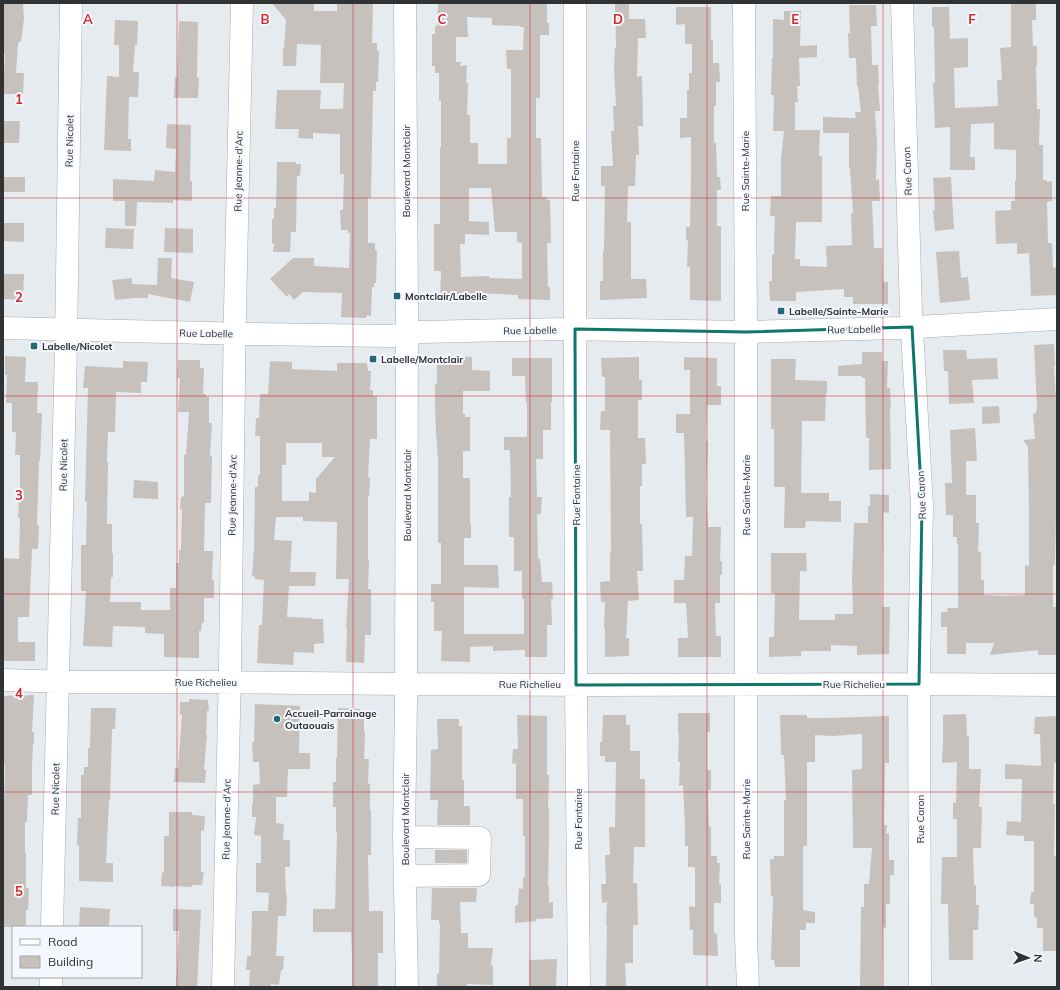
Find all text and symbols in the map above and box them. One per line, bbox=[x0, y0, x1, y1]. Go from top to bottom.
text: A bbox=[83, 11, 93, 27]
text: B bbox=[261, 11, 270, 27]
text: C bbox=[438, 11, 447, 27]
text: D bbox=[613, 11, 623, 27]
text: E bbox=[791, 11, 799, 27]
text: F bbox=[968, 11, 976, 27]
text: 1 bbox=[15, 91, 23, 107]
street label: Rue Nicolet bbox=[63, 114, 76, 167]
street label: Boulevard Montclair bbox=[400, 124, 413, 217]
street label: Rue Jeanne-d'Arc bbox=[231, 130, 246, 212]
street label: Rue Sainte-Marie bbox=[739, 131, 752, 211]
street label: Rue Fontaine bbox=[569, 141, 582, 201]
street label: Rue Caron bbox=[900, 146, 915, 195]
text: 2 bbox=[15, 289, 23, 305]
place label: Montclair/Labelle bbox=[405, 290, 487, 303]
marker: Montclair/Labelle bbox=[392, 291, 402, 301]
place label: Labelle/Sainte-Marie bbox=[789, 305, 889, 318]
marker: Labelle/Sainte-Marie bbox=[776, 306, 786, 316]
street label: Rue Labelle bbox=[827, 323, 881, 336]
street label: Rue Labelle bbox=[503, 324, 557, 337]
street label: Rue Labelle bbox=[179, 327, 233, 340]
place label: Labelle/Nicolet bbox=[42, 340, 113, 353]
marker: Labelle/Nicolet bbox=[29, 341, 39, 351]
place label: Labelle/Montclair bbox=[381, 353, 463, 366]
marker: Labelle/Montclair bbox=[368, 354, 378, 364]
street label: Rue Nicolet bbox=[57, 438, 70, 491]
street label: Boulevard Montclair bbox=[401, 448, 414, 541]
street label: Rue Jeanne-d'Arc bbox=[225, 454, 240, 536]
street label: Rue Sainte-Marie bbox=[740, 455, 753, 535]
street label: Rue Fontaine bbox=[570, 465, 583, 525]
street label: Rue Caron bbox=[914, 470, 929, 519]
text: 3 bbox=[15, 487, 23, 503]
street label: Rue Richelieu bbox=[175, 676, 237, 689]
street label: Rue Richelieu bbox=[499, 678, 561, 691]
street label: Rue Richelieu bbox=[823, 678, 885, 691]
text: 4 bbox=[15, 685, 23, 701]
place label: Accueil-Parrainage Outaouais bbox=[285, 707, 377, 732]
marker: Accueil-Parrainage Outaouais bbox=[272, 714, 282, 724]
street label: Rue Nicolet bbox=[49, 762, 62, 815]
street label: Boulevard Montclair bbox=[399, 772, 412, 865]
street label: Rue Jeanne-d'Arc bbox=[219, 778, 234, 860]
street label: Rue Sainte-Marie bbox=[740, 779, 753, 859]
street label: Rue Fontaine bbox=[572, 789, 585, 849]
street label: Rue Caron bbox=[914, 795, 927, 843]
text: 5 bbox=[15, 883, 23, 899]
legend bbox=[12, 926, 142, 978]
text: Road bbox=[48, 934, 77, 949]
north arrow bbox=[1008, 938, 1048, 978]
text: Building bbox=[48, 954, 93, 969]
text: N bbox=[1031, 954, 1045, 963]

